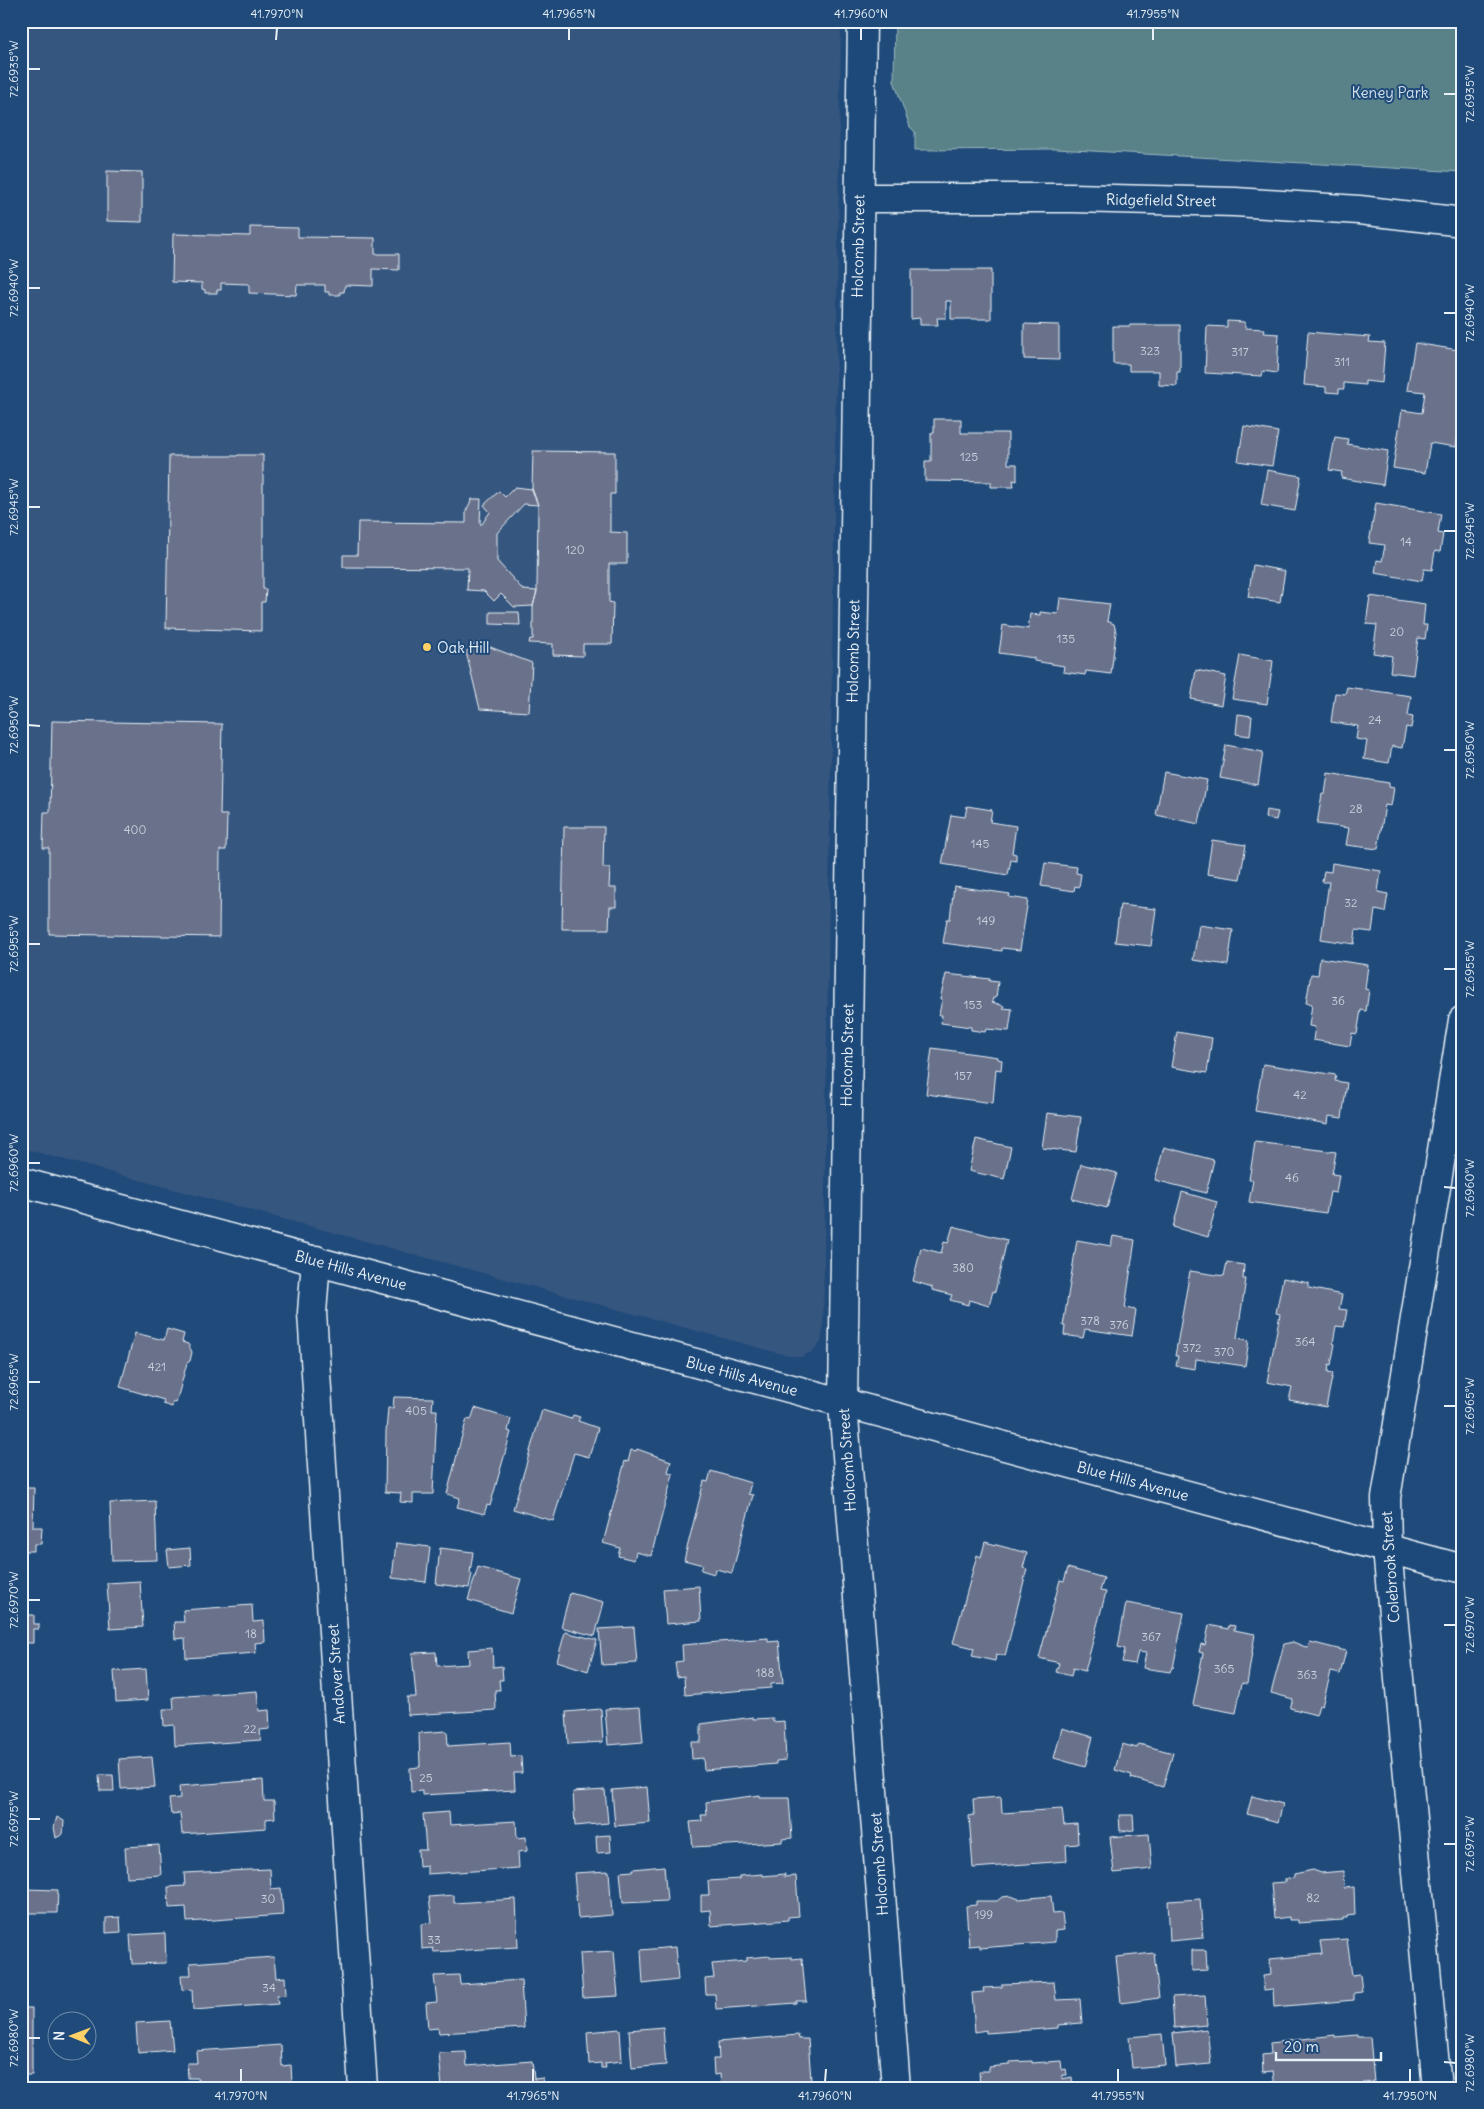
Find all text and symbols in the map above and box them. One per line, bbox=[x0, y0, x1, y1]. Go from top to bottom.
text: 41.7970°N bbox=[251, 6, 303, 21]
text: 41.7965°N bbox=[543, 6, 595, 21]
text: 41.7960°N bbox=[834, 6, 888, 21]
text: 41.7955°N bbox=[1127, 6, 1179, 21]
text: 72.6935°W bbox=[6, 40, 21, 98]
text: 72.6935°W bbox=[1462, 65, 1477, 123]
park label: Keney Park bbox=[1352, 83, 1429, 102]
street label: Ridgefield Street bbox=[1106, 190, 1216, 210]
street label: Holcomb Street bbox=[848, 194, 868, 298]
text: 72.6940°W bbox=[6, 259, 21, 317]
text: 72.6940°W bbox=[1462, 284, 1477, 342]
house number: 323 bbox=[1140, 343, 1160, 358]
house number: 317 bbox=[1231, 344, 1249, 359]
house number: 311 bbox=[1334, 354, 1350, 369]
house number: 125 bbox=[960, 449, 978, 464]
text: 72.6945°W bbox=[6, 478, 21, 536]
text: 72.6945°W bbox=[1462, 502, 1477, 560]
house number: 14 bbox=[1400, 534, 1412, 549]
house number: 120 bbox=[565, 542, 585, 557]
street label: Holcomb Street bbox=[843, 599, 863, 703]
house number: 20 bbox=[1390, 624, 1404, 639]
house number: 135 bbox=[1057, 631, 1075, 646]
place label: Oak Hill bbox=[437, 638, 489, 657]
marker: Oak Hill bbox=[421, 641, 433, 653]
text: 72.6950°W bbox=[6, 696, 21, 754]
house number: 24 bbox=[1368, 712, 1382, 727]
text: 72.6950°W bbox=[1462, 721, 1477, 779]
house number: 28 bbox=[1349, 801, 1363, 816]
house number: 400 bbox=[124, 822, 146, 837]
house number: 145 bbox=[971, 836, 989, 851]
house number: 32 bbox=[1344, 895, 1358, 910]
house number: 149 bbox=[977, 913, 995, 928]
text: 72.6955°W bbox=[6, 915, 21, 973]
text: 72.6955°W bbox=[1462, 940, 1477, 998]
house number: 36 bbox=[1331, 993, 1345, 1008]
house number: 153 bbox=[964, 997, 982, 1012]
street label: Holcomb Street bbox=[837, 1003, 857, 1107]
house number: 157 bbox=[954, 1068, 972, 1083]
house number: 42 bbox=[1293, 1087, 1307, 1102]
text: 72.6960°W bbox=[6, 1134, 21, 1192]
text: 72.6960°W bbox=[1462, 1159, 1477, 1217]
house number: 46 bbox=[1285, 1170, 1299, 1185]
street label: Blue Hills Avenue bbox=[293, 1246, 409, 1294]
house number: 380 bbox=[952, 1260, 974, 1275]
house number: 378 bbox=[1080, 1313, 1100, 1328]
house number: 376 bbox=[1109, 1317, 1129, 1332]
house number: 364 bbox=[1295, 1334, 1315, 1349]
house number: 372 bbox=[1182, 1340, 1202, 1355]
house number: 370 bbox=[1214, 1344, 1234, 1359]
street label: Blue Hills Avenue bbox=[684, 1352, 800, 1400]
text: 72.6965°W bbox=[6, 1353, 21, 1411]
house number: 421 bbox=[148, 1359, 166, 1374]
text: 72.6965°W bbox=[1462, 1377, 1477, 1435]
house number: 405 bbox=[405, 1403, 427, 1418]
street label: Holcomb Street bbox=[834, 1408, 860, 1512]
street label: Blue Hills Avenue bbox=[1075, 1457, 1191, 1505]
street label: Colebrook Street bbox=[1377, 1510, 1403, 1624]
text: 72.6970°W bbox=[6, 1571, 21, 1629]
text: 72.6970°W bbox=[1462, 1596, 1477, 1654]
street label: Andover Street bbox=[323, 1623, 349, 1725]
house number: 18 bbox=[245, 1626, 257, 1641]
house number: 367 bbox=[1141, 1629, 1161, 1644]
house number: 365 bbox=[1214, 1661, 1234, 1676]
house number: 188 bbox=[756, 1665, 774, 1680]
house number: 363 bbox=[1297, 1667, 1317, 1682]
house number: 22 bbox=[243, 1721, 257, 1736]
house number: 25 bbox=[419, 1770, 433, 1785]
text: 72.6975°W bbox=[6, 1791, 21, 1847]
street label: Holcomb Street bbox=[866, 1812, 892, 1916]
text: 72.6975°W bbox=[1462, 1816, 1477, 1872]
house number: 82 bbox=[1306, 1890, 1320, 1905]
house number: 30 bbox=[261, 1891, 275, 1906]
house number: 199 bbox=[975, 1907, 993, 1922]
house number: 33 bbox=[427, 1932, 441, 1947]
house number: 34 bbox=[262, 1980, 276, 1995]
text: 72.6980°W bbox=[6, 2009, 21, 2067]
north arrow bbox=[48, 2012, 98, 2062]
scale bar bbox=[1276, 2029, 1382, 2061]
text: N bbox=[50, 2031, 68, 2041]
text: 72.6980°W bbox=[1462, 2034, 1477, 2092]
text: 20 m bbox=[1284, 2037, 1319, 2056]
text: 41.7970°N bbox=[215, 2088, 267, 2103]
text: 41.7965°N bbox=[507, 2088, 559, 2103]
text: 41.7960°N bbox=[798, 2088, 852, 2103]
text: 41.7955°N bbox=[1092, 2088, 1144, 2103]
text: 41.7950°N bbox=[1383, 2088, 1437, 2103]

